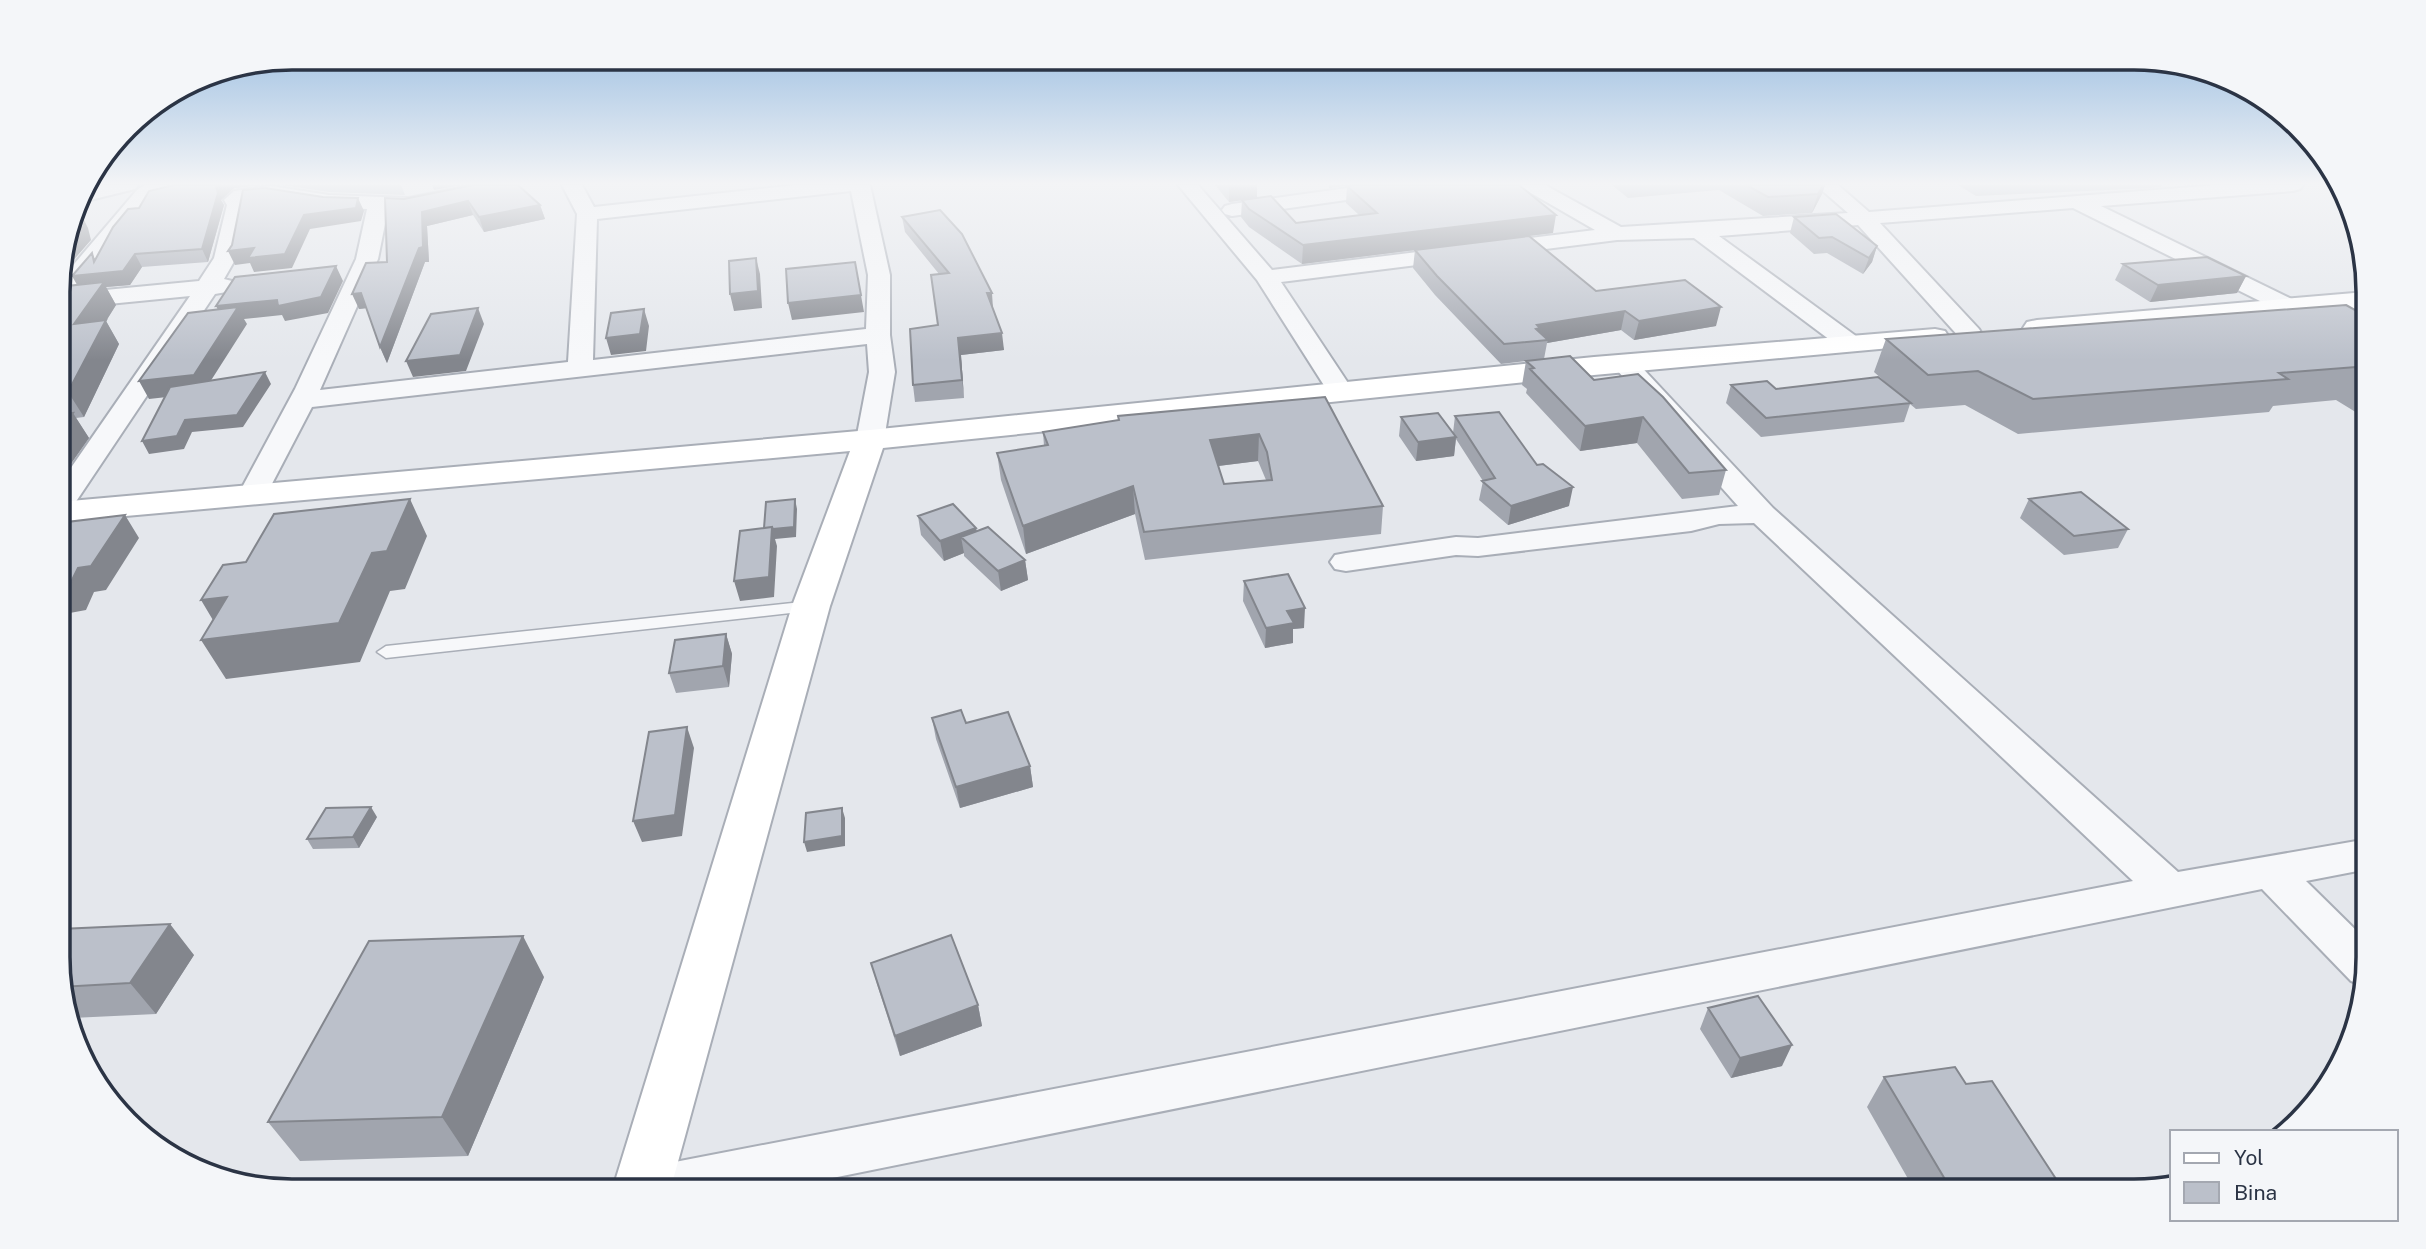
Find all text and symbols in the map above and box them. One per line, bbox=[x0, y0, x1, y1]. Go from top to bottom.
legend bbox=[2170, 1130, 2398, 1221]
text: Yol bbox=[2234, 1145, 2264, 1170]
text: Bina bbox=[2234, 1180, 2277, 1205]

